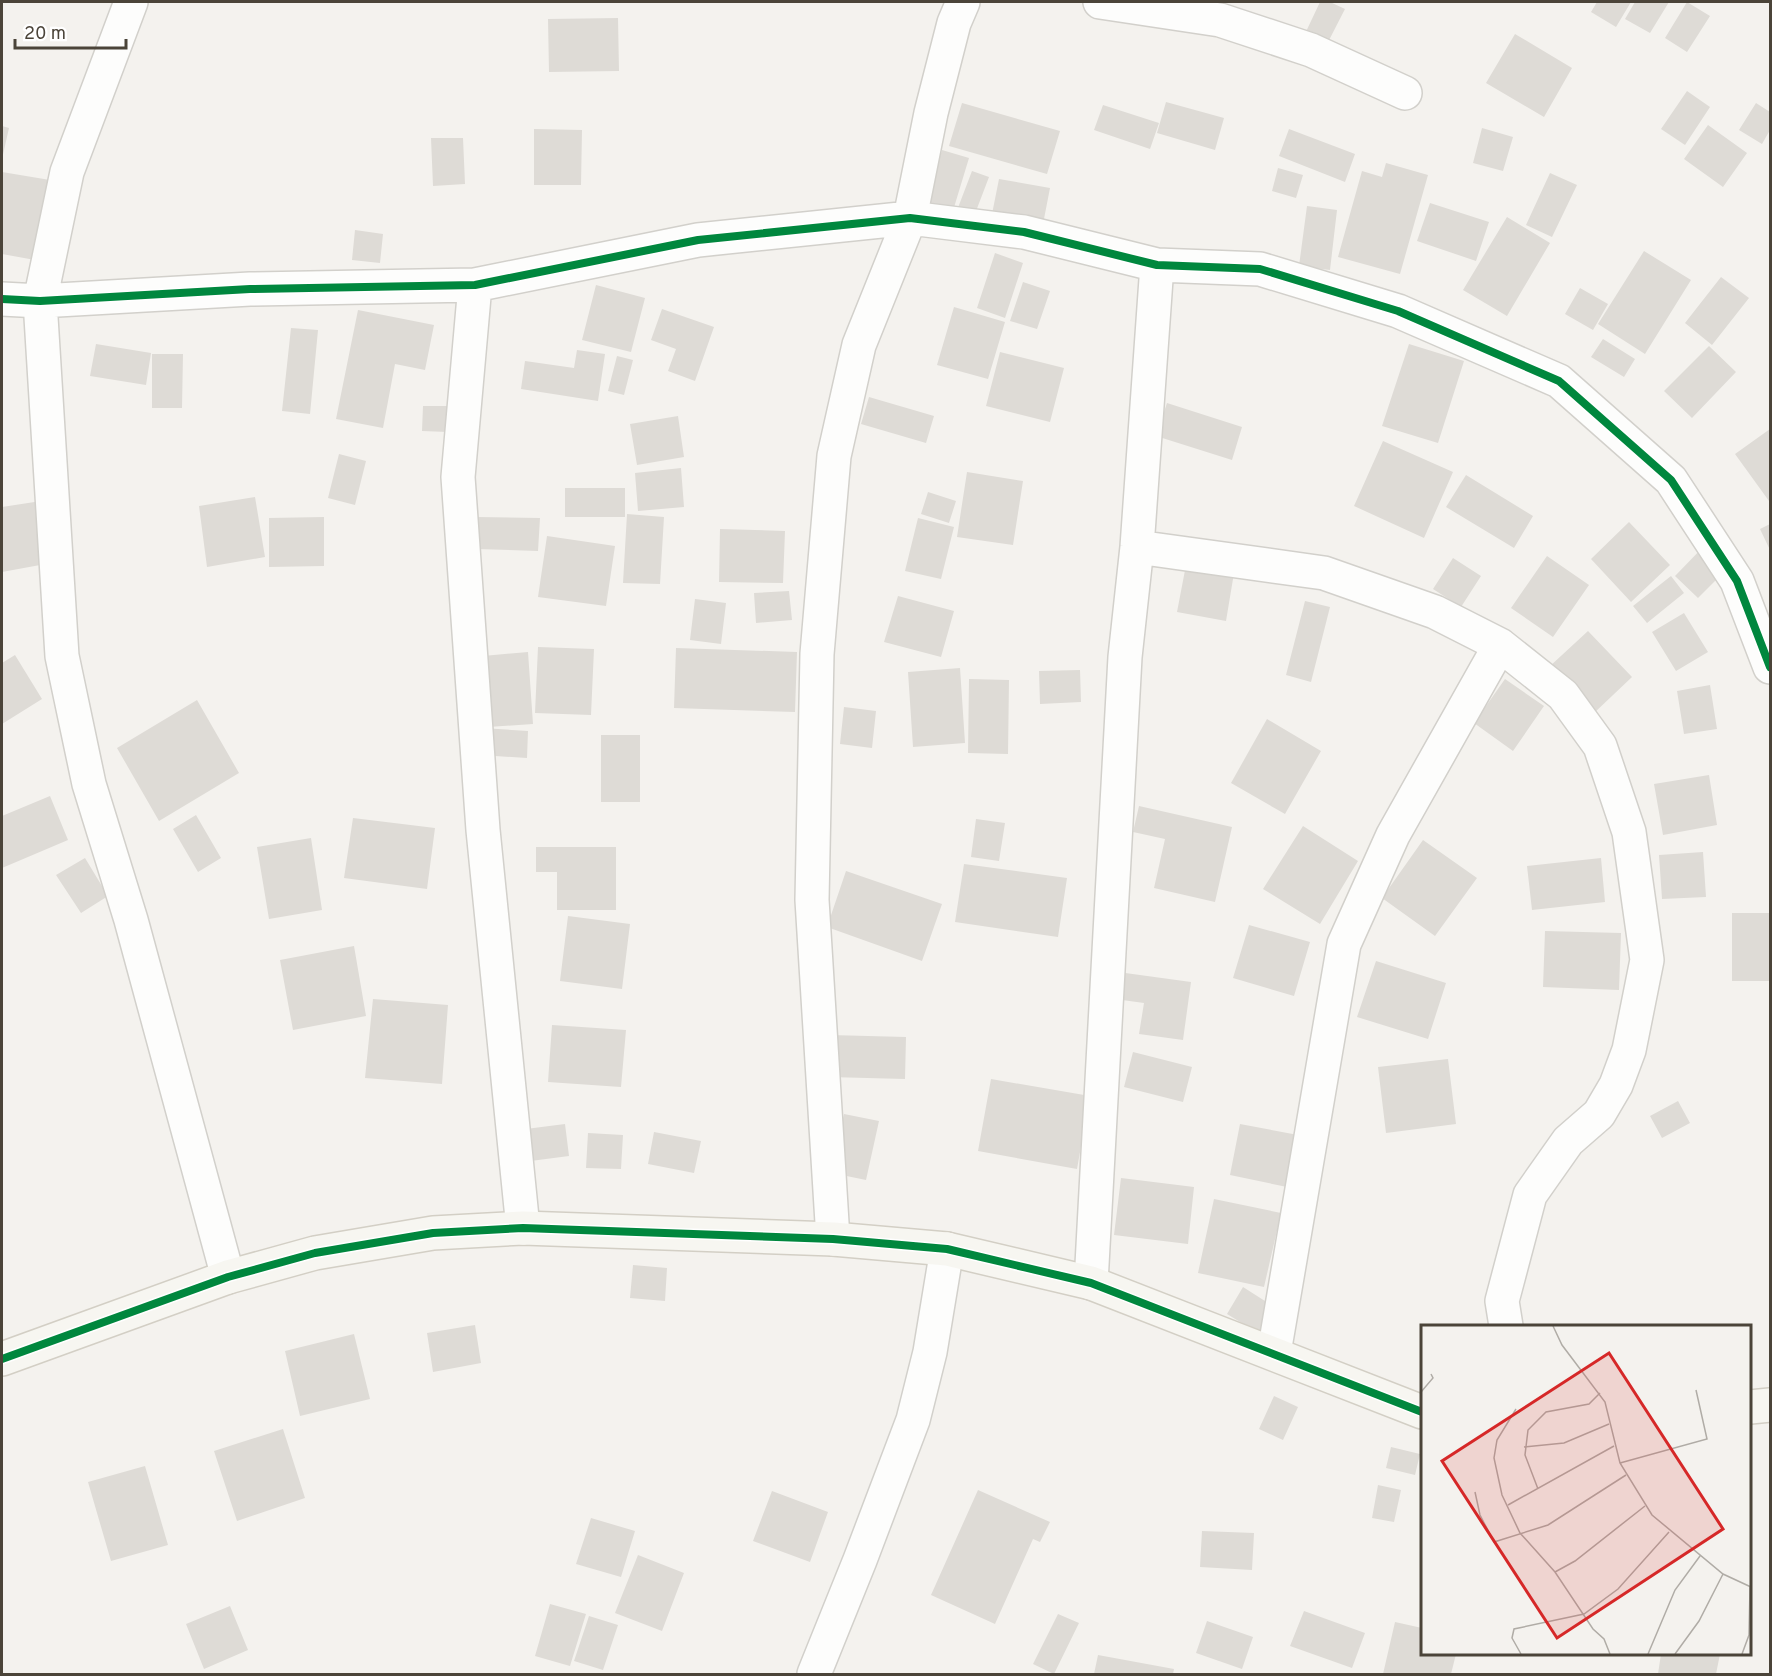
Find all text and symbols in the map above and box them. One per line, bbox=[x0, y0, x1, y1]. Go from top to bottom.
scale bar bbox=[15, 12, 126, 50]
text: 20 m bbox=[24, 23, 66, 46]
inset map bbox=[1421, 1325, 1751, 1655]

